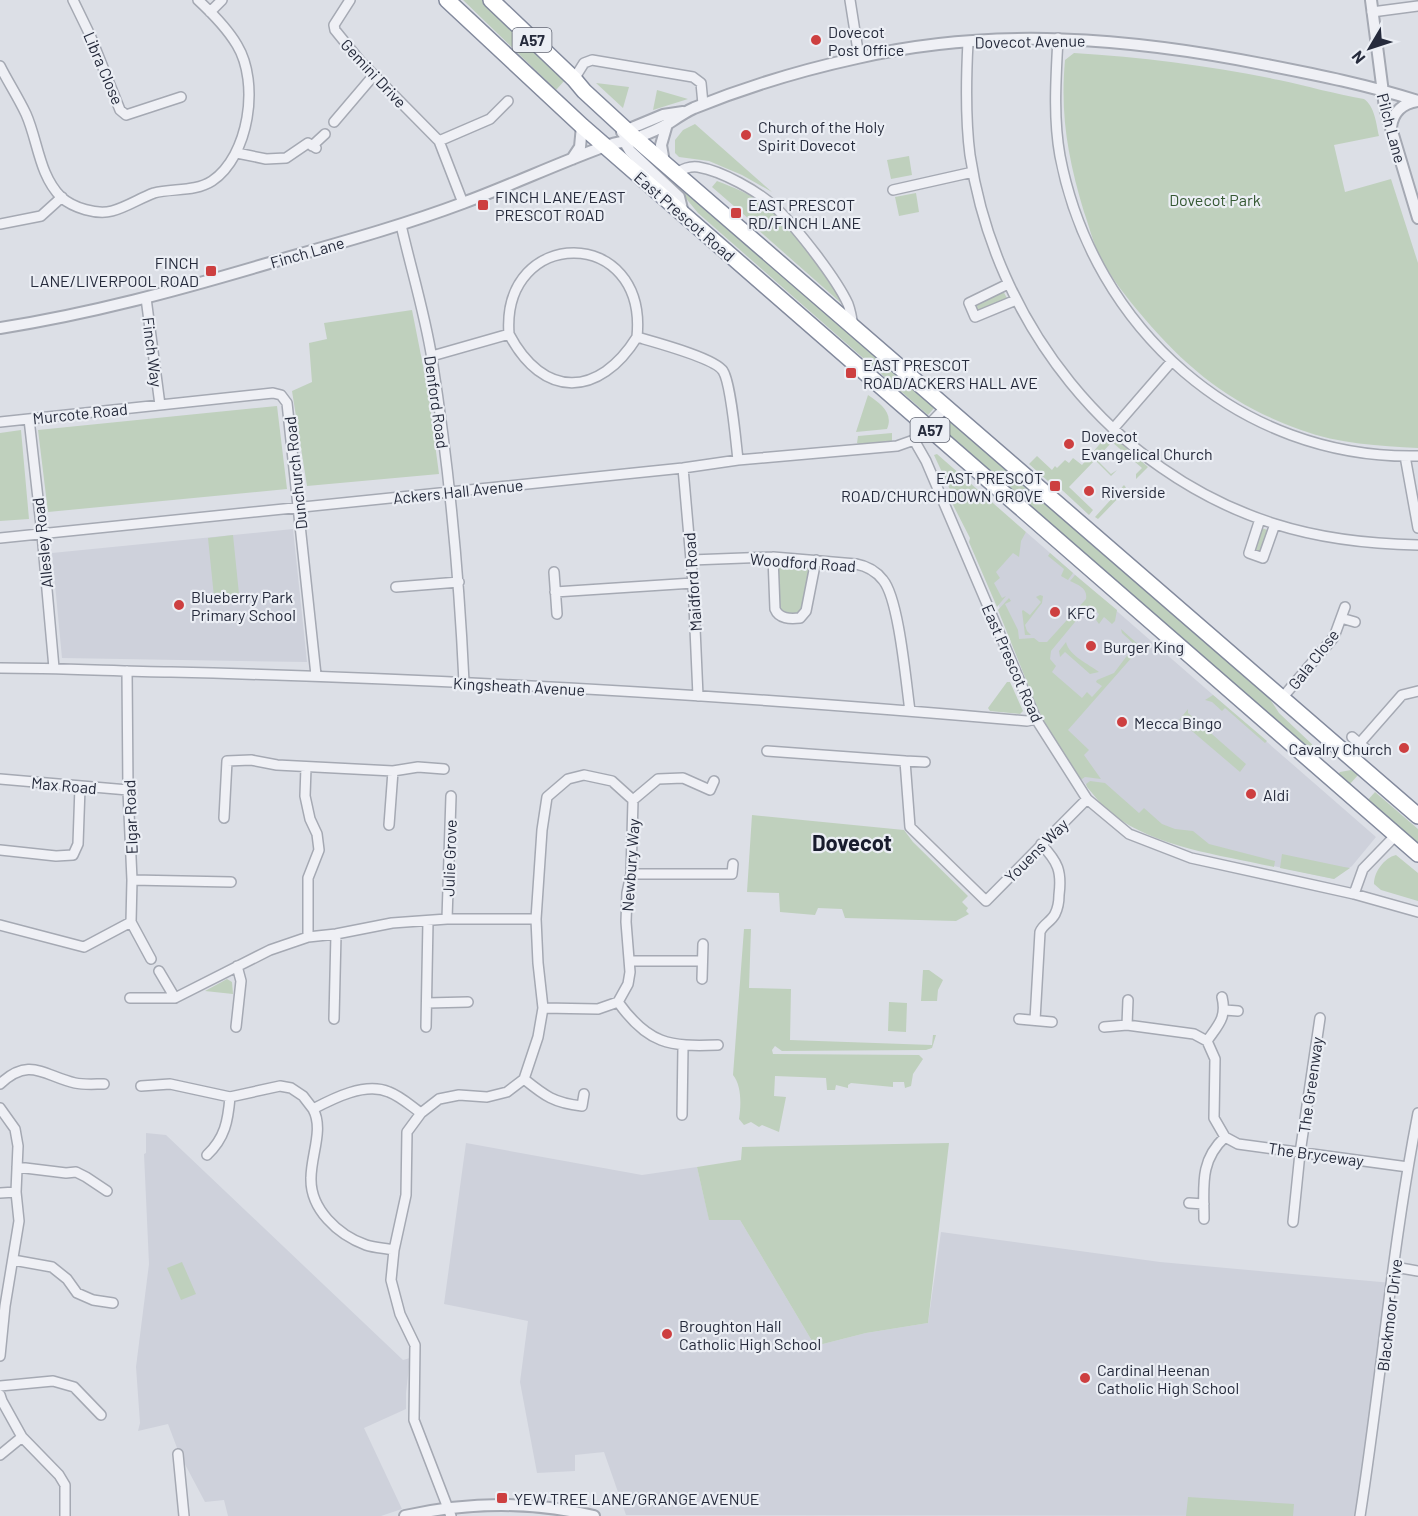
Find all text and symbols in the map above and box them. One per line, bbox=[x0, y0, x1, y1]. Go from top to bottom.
north arrow bbox=[1340, 18, 1400, 78]
place label: Dovecot Post Office bbox=[828, 22, 904, 59]
road number: A57 bbox=[512, 28, 552, 52]
street label: Libra Close bbox=[80, 29, 128, 107]
street label: Dovecot Avenue bbox=[974, 31, 1086, 51]
marker: Dovecot Post Office bbox=[809, 33, 823, 47]
street label: Gemini Drive bbox=[337, 35, 411, 111]
text: N bbox=[1347, 48, 1369, 68]
street label: Pilch Lane bbox=[1374, 91, 1410, 165]
place label: Church of the Holy Spirit Dovecot bbox=[758, 117, 885, 154]
marker: Church of the Holy Spirit Dovecot bbox=[739, 128, 753, 142]
street label: East Prescot Road bbox=[631, 167, 739, 265]
place label: FINCH LANE/EAST PRESCOT ROAD bbox=[495, 187, 626, 224]
park label: Dovecot Park bbox=[1169, 190, 1261, 209]
place label: EAST PRESCOT RD/FINCH LANE bbox=[748, 195, 861, 232]
marker: FINCH LANE/EAST PRESCOT ROAD bbox=[476, 198, 490, 212]
marker: EAST PRESCOT RD/FINCH LANE bbox=[729, 206, 743, 220]
street label: Finch Lane bbox=[268, 232, 346, 272]
place label: FINCH LANE/LIVERPOOL ROAD bbox=[30, 253, 199, 290]
marker: FINCH LANE/LIVERPOOL ROAD bbox=[204, 264, 218, 278]
street label: Finch Way bbox=[139, 316, 167, 389]
street label: Denford Road bbox=[421, 354, 453, 450]
place label: EAST PRESCOT ROAD/ACKERS HALL AVE bbox=[863, 355, 1038, 392]
marker: EAST PRESCOT ROAD/ACKERS HALL AVE bbox=[844, 366, 858, 380]
street label: Murcote Road bbox=[32, 399, 128, 427]
street label: Dunchurch Road bbox=[280, 416, 310, 530]
road number: A57 bbox=[910, 418, 950, 442]
place label: Dovecot Evangelical Church bbox=[1081, 426, 1213, 463]
marker: Dovecot Evangelical Church bbox=[1062, 437, 1076, 451]
place label: EAST PRESCOT ROAD/CHURCHDOWN GROVE bbox=[841, 468, 1043, 505]
street label: Ackers Hall Avenue bbox=[392, 475, 524, 507]
marker: EAST PRESCOT ROAD/CHURCHDOWN GROVE bbox=[1048, 479, 1062, 493]
place label: Riverside bbox=[1101, 482, 1166, 501]
marker: Riverside bbox=[1082, 484, 1096, 498]
street label: Allesley Road bbox=[28, 497, 56, 589]
street label: Maidford Road bbox=[679, 532, 705, 632]
street label: Woodford Road bbox=[749, 549, 857, 575]
place label: Blueberry Park Primary School bbox=[191, 587, 296, 624]
marker: Blueberry Park Primary School bbox=[172, 598, 186, 612]
street label: East Prescot Road bbox=[978, 601, 1048, 725]
place label: KFC bbox=[1067, 603, 1096, 622]
marker: KFC bbox=[1048, 605, 1062, 619]
street label: Gala Close bbox=[1284, 625, 1342, 693]
place label: Burger King bbox=[1103, 637, 1184, 656]
marker: Burger King bbox=[1084, 639, 1098, 653]
street label: Kingsheath Avenue bbox=[452, 673, 586, 699]
place label: Mecca Bingo bbox=[1134, 713, 1222, 732]
marker: Mecca Bingo bbox=[1115, 715, 1129, 729]
place label: Cavalry Church bbox=[1289, 739, 1392, 758]
marker: Cavalry Church bbox=[1397, 741, 1411, 755]
street label: Max Road bbox=[30, 773, 98, 797]
street label: Elgar Road bbox=[119, 779, 141, 855]
place label: Aldi bbox=[1263, 785, 1289, 804]
marker: Aldi bbox=[1244, 787, 1258, 801]
street label: Youens Way bbox=[1000, 814, 1072, 886]
street label: Newbury Way bbox=[617, 817, 643, 912]
street label: Julie Grove bbox=[438, 819, 460, 897]
district label: Dovecot bbox=[812, 829, 892, 855]
street label: The Greenway bbox=[1294, 1035, 1326, 1134]
street label: The Bryceway bbox=[1267, 1138, 1366, 1170]
street label: Blackmoor Drive bbox=[1373, 1258, 1405, 1372]
place label: Broughton Hall Catholic High School bbox=[679, 1316, 821, 1353]
marker: Broughton Hall Catholic High School bbox=[660, 1327, 674, 1341]
place label: Cardinal Heenan Catholic High School bbox=[1097, 1360, 1239, 1397]
marker: Cardinal Heenan Catholic High School bbox=[1078, 1371, 1092, 1385]
place label: YEW TREE LANE/GRANGE AVENUE bbox=[514, 1489, 760, 1508]
marker: YEW TREE LANE/GRANGE AVENUE bbox=[495, 1491, 509, 1505]

